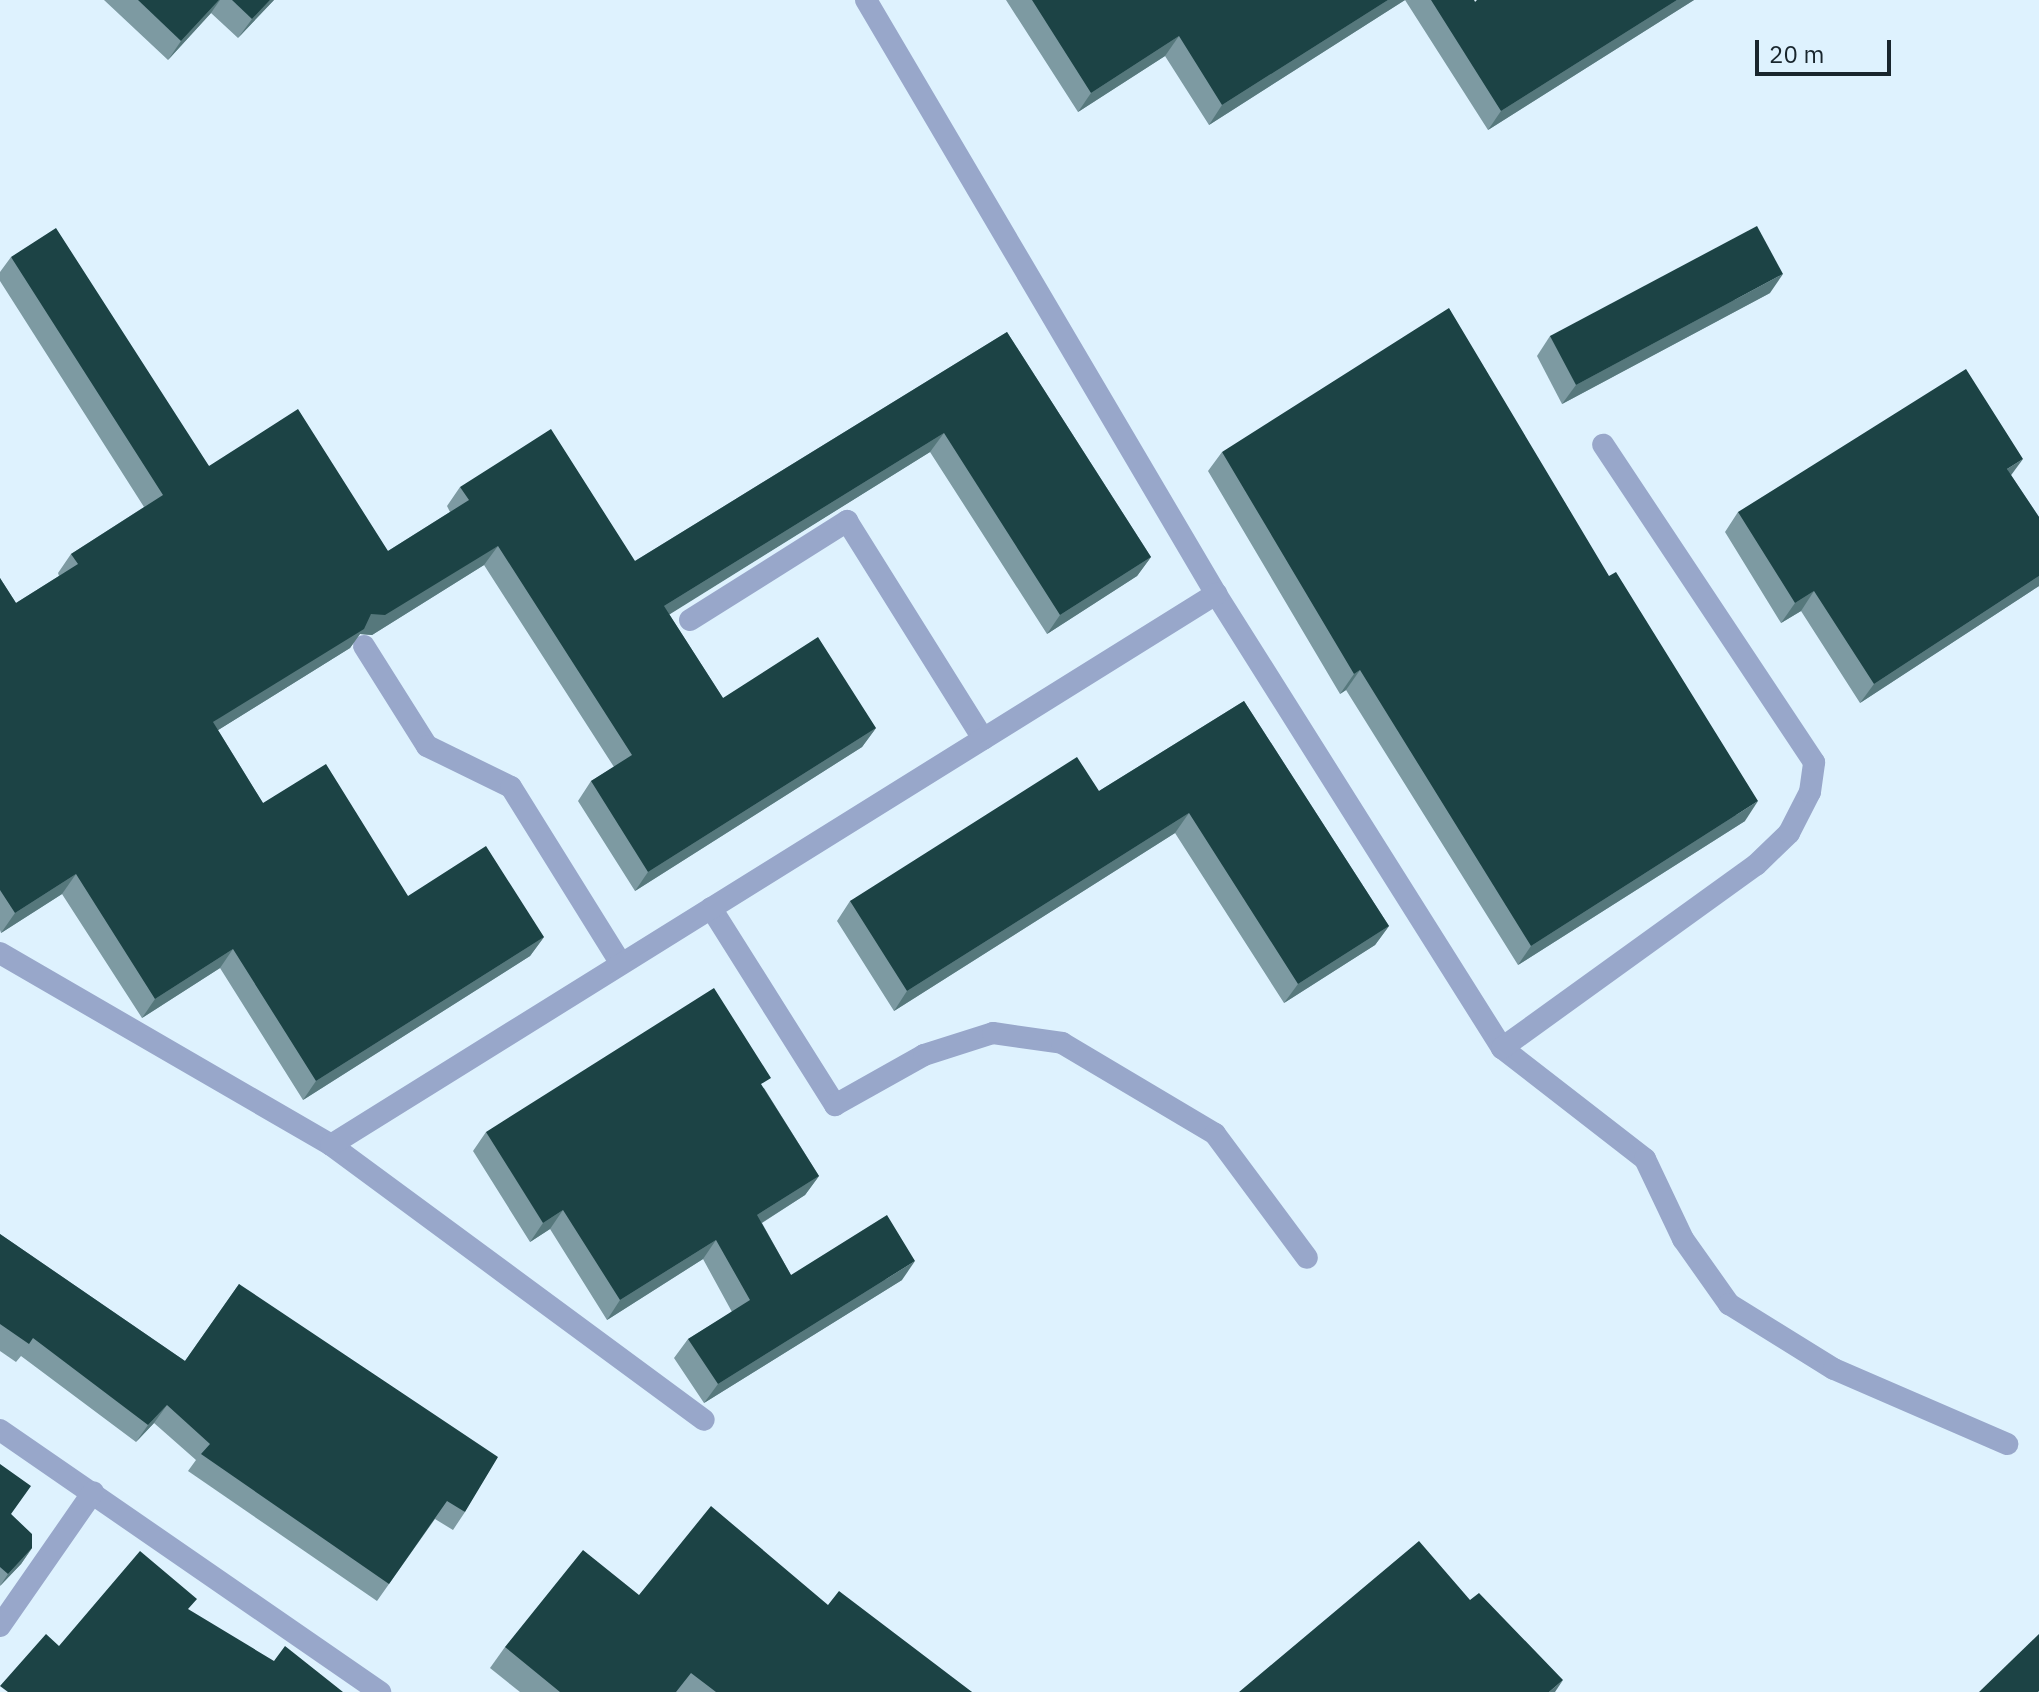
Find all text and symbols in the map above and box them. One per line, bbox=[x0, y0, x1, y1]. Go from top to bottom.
scale bar bbox=[1759, 24, 1895, 74]
text: 20 m bbox=[1769, 38, 1824, 70]

